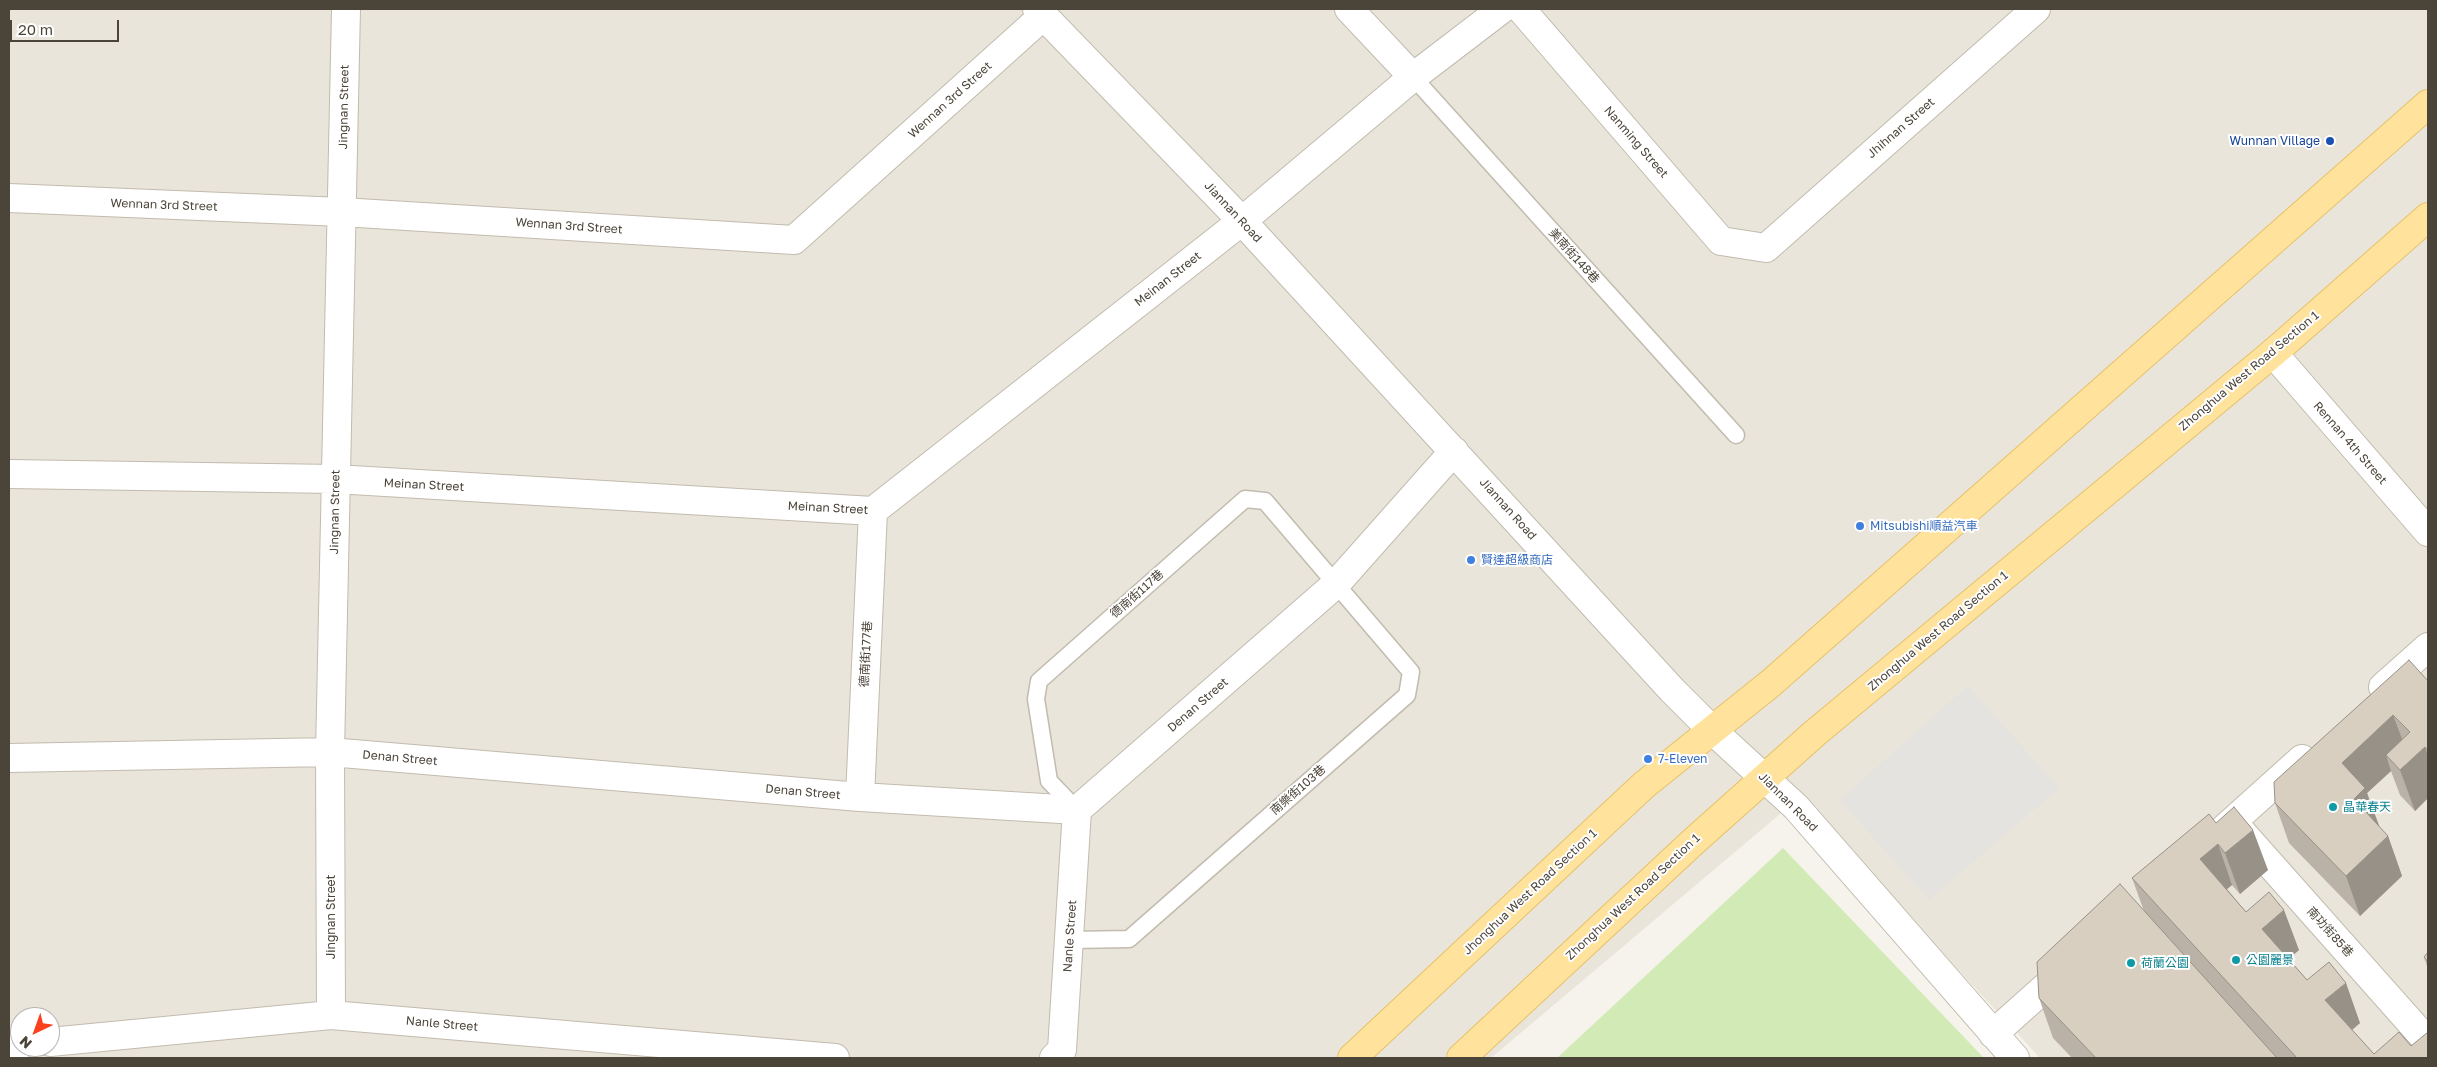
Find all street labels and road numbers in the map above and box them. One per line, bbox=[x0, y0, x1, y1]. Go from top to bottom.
street label: Wennan 3rd Street bbox=[905, 59, 995, 141]
street label: Jingnan Street bbox=[336, 65, 352, 149]
street label: Jhihnan Street bbox=[1864, 95, 1938, 161]
street label: Nanming Street bbox=[1601, 103, 1671, 181]
street label: Jiannan Road bbox=[1201, 179, 1265, 245]
street label: Wennan 3rd Street bbox=[110, 196, 218, 214]
street label: Wennan 3rd Street bbox=[515, 215, 623, 237]
street label: 美南街148巷 bbox=[1546, 226, 1602, 286]
street label: Meinan Street bbox=[1132, 249, 1204, 309]
street label: Zhonghua West Road Section 1 bbox=[2176, 308, 2322, 434]
street label: Rennan 4th Street bbox=[2310, 399, 2390, 487]
street label: Jingnan Street bbox=[327, 470, 343, 554]
street label: Jiannan Road bbox=[1477, 475, 1539, 543]
street label: Meinan Street bbox=[383, 476, 465, 494]
street label: Meinan Street bbox=[787, 499, 869, 517]
street label: 德南街117巷 bbox=[1107, 567, 1167, 621]
street label: Zhonghua West Road Section 1 bbox=[1865, 568, 2011, 694]
street label: 德南街177巷 bbox=[857, 620, 875, 688]
street label: Denan Street bbox=[1165, 675, 1231, 735]
street label: Denan Street bbox=[362, 748, 438, 768]
street label: 南樂街103巷 bbox=[1268, 762, 1328, 818]
street label: Jiannan Road bbox=[1755, 769, 1821, 835]
street label: Denan Street bbox=[765, 782, 841, 802]
street label: Jhonghua West Road Section 1 bbox=[1460, 826, 1600, 958]
street label: Zhonghua West Road Section 1 bbox=[1563, 831, 1703, 963]
street label: Jingnan Street bbox=[324, 875, 338, 959]
street label: Nanle Street bbox=[1060, 899, 1080, 973]
street label: 南功街85巷 bbox=[2304, 904, 2356, 960]
street label: Nanle Street bbox=[405, 1014, 479, 1034]

